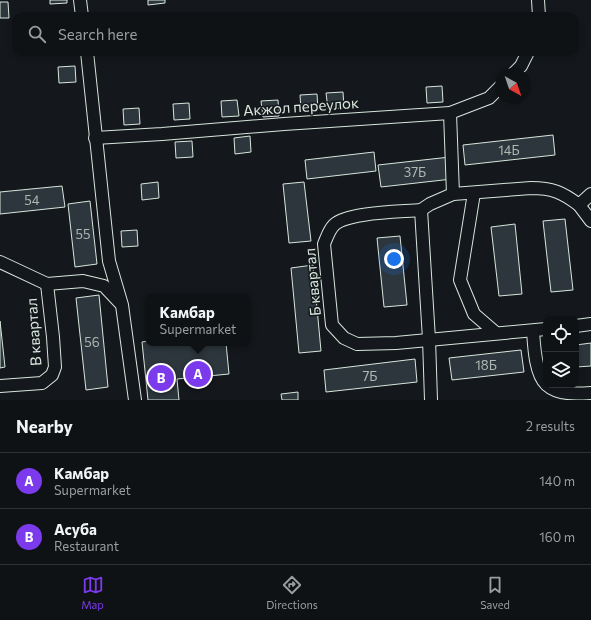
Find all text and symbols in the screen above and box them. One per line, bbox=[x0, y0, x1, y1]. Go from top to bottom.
search box bbox=[12, 12, 579, 56]
icon: search bbox=[26, 23, 48, 45]
text: Search here bbox=[58, 25, 137, 43]
north arrow bbox=[495, 68, 531, 104]
street label: Акжол переулок bbox=[242, 93, 360, 119]
house number: 14Б bbox=[498, 142, 520, 158]
house number: 37Б bbox=[404, 164, 426, 180]
house number: 54 bbox=[24, 192, 40, 208]
house number: 55 bbox=[76, 226, 90, 242]
street label: Б квартал bbox=[300, 247, 324, 317]
your location bbox=[384, 249, 404, 269]
popup bbox=[145, 294, 251, 346]
street label: В квартал bbox=[22, 297, 44, 367]
text: Камбар bbox=[160, 303, 215, 321]
map controls bbox=[543, 316, 579, 388]
button: locate bbox=[543, 316, 579, 352]
text: Supermarket bbox=[160, 321, 236, 337]
house number: 56 bbox=[84, 334, 100, 350]
button: layers bbox=[543, 352, 579, 388]
house number: 18Б bbox=[475, 357, 497, 373]
pin: A bbox=[185, 359, 211, 389]
pin: B bbox=[148, 363, 174, 393]
house number: 7Б bbox=[362, 368, 378, 384]
text: Nearby bbox=[16, 416, 73, 437]
text: 2 results bbox=[526, 418, 575, 434]
text: Камбар bbox=[54, 464, 109, 482]
text: A bbox=[24, 473, 34, 489]
text: 140 m bbox=[539, 473, 575, 489]
text: Supermarket bbox=[54, 482, 131, 498]
text: Асуба bbox=[54, 520, 97, 538]
text: B bbox=[25, 529, 33, 545]
text: 160 m bbox=[539, 529, 575, 545]
text: Restaurant bbox=[54, 538, 119, 554]
tab: Map bbox=[81, 574, 104, 611]
tab: Directions bbox=[266, 574, 318, 611]
tab: Saved bbox=[480, 574, 510, 611]

